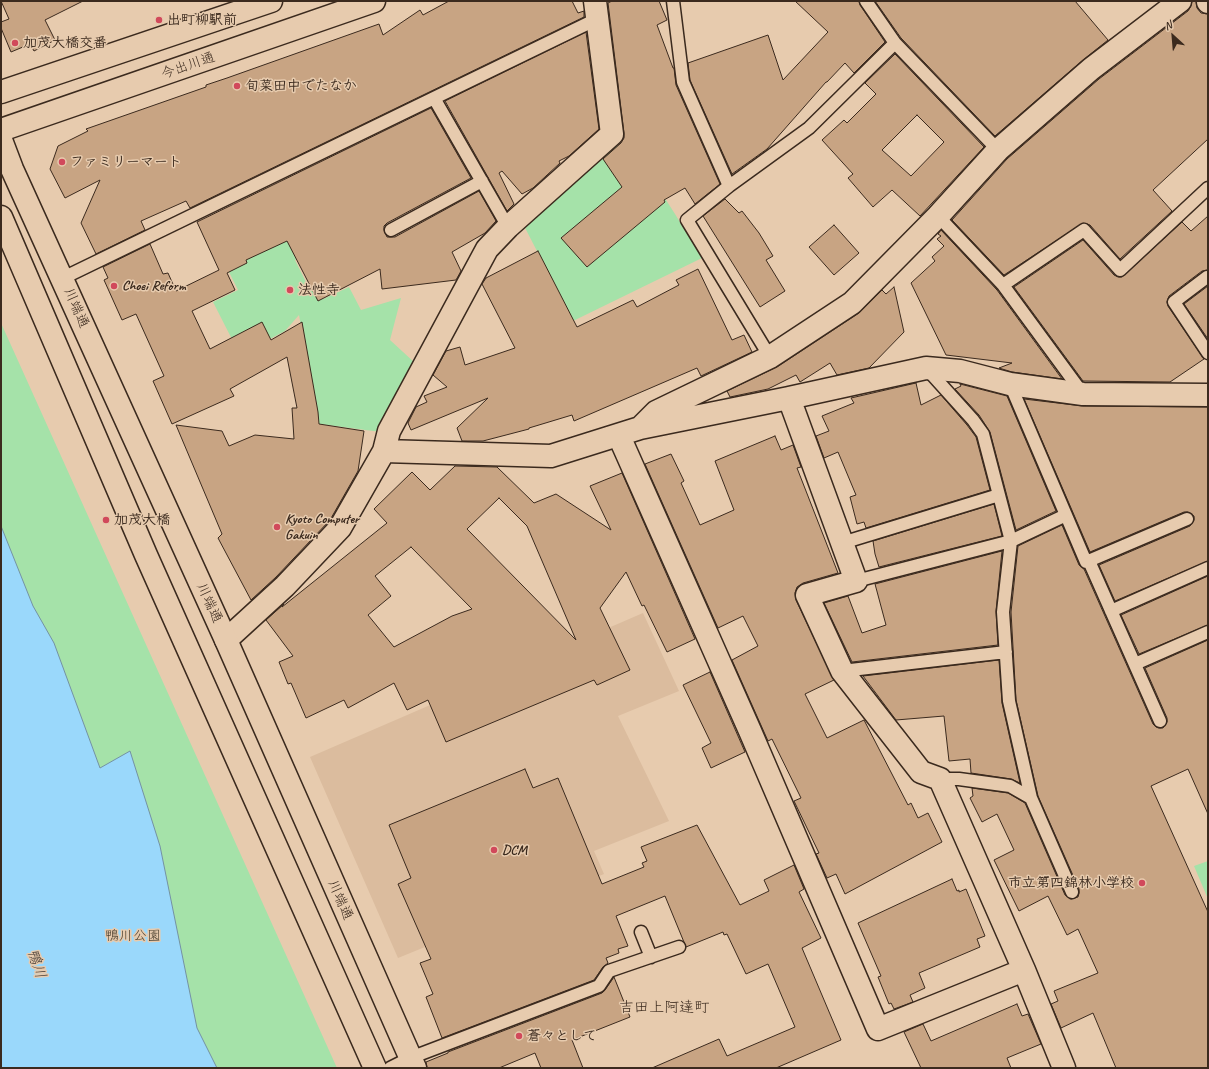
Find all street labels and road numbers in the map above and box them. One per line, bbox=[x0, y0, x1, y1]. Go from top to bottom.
street label: 今出川通 bbox=[159, 49, 217, 83]
street label: 川端通 bbox=[60, 285, 92, 331]
street label: 川端通 bbox=[193, 580, 225, 626]
street label: 川端通 bbox=[324, 877, 356, 923]

